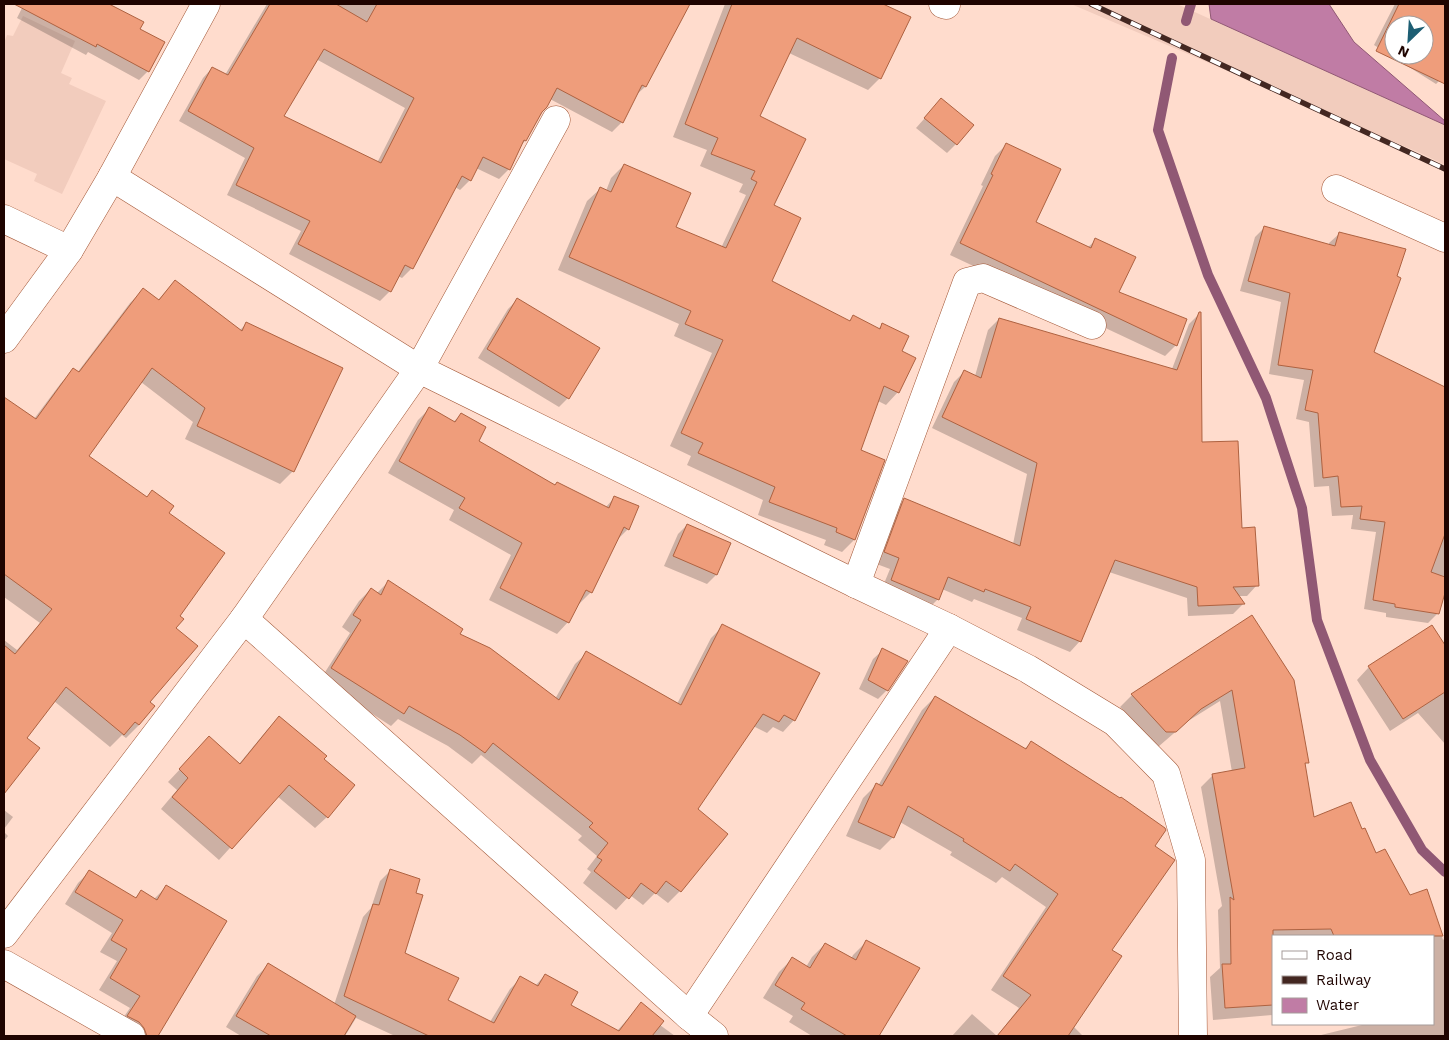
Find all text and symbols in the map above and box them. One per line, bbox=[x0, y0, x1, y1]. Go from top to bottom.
north arrow bbox=[1384, 15, 1434, 65]
text: N bbox=[1395, 42, 1412, 61]
legend bbox=[1272, 935, 1434, 1025]
text: Road bbox=[1316, 946, 1353, 964]
text: Railway bbox=[1316, 971, 1371, 989]
text: Water bbox=[1316, 996, 1359, 1014]

